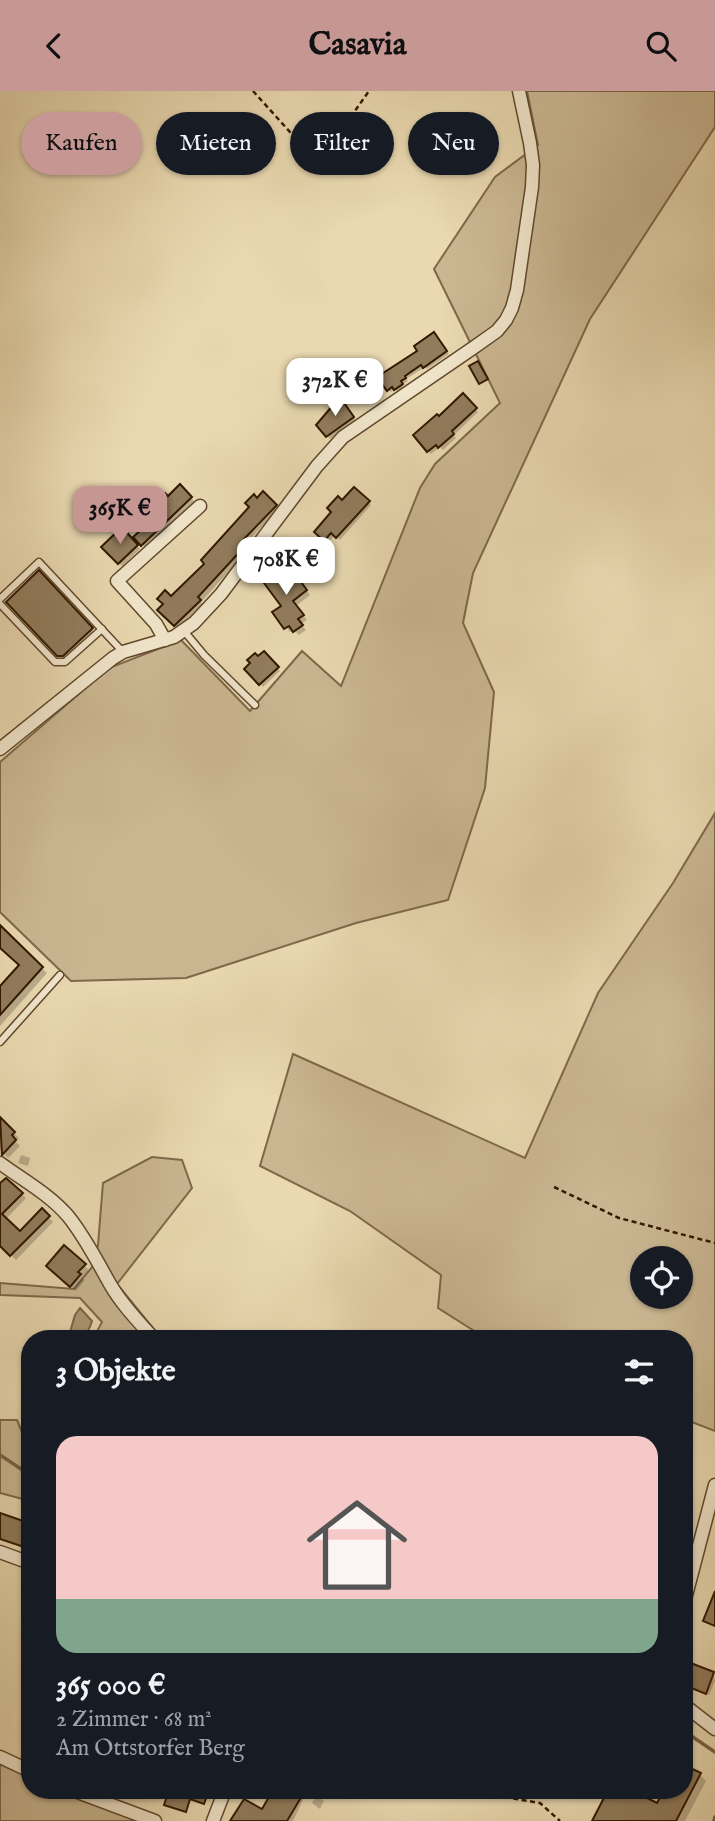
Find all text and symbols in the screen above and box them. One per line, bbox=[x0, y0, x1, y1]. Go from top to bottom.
text: Casavia bbox=[308, 25, 407, 66]
icon: back bbox=[35, 27, 73, 65]
icon: search bbox=[642, 27, 680, 65]
chip: Kaufen bbox=[21, 112, 142, 175]
chip: Mieten bbox=[156, 112, 276, 175]
chip: Filter bbox=[290, 112, 394, 175]
chip: Neu bbox=[408, 112, 499, 175]
pin: 372K € bbox=[278, 359, 392, 418]
text: 372K € bbox=[302, 366, 368, 395]
pin: 365K € bbox=[63, 487, 177, 546]
text: 365K € bbox=[89, 494, 151, 523]
pin: 708K € bbox=[229, 538, 343, 597]
text: 708K € bbox=[253, 545, 319, 574]
map controls bbox=[630, 1246, 693, 1309]
button: locate bbox=[630, 1246, 693, 1309]
text: 3 Objekte bbox=[56, 1353, 176, 1391]
icon: filters bbox=[620, 1353, 658, 1391]
icon: home bbox=[294, 1482, 420, 1608]
text: 365 000 € bbox=[56, 1667, 166, 1705]
text: 2 Zimmer · 68 m² bbox=[56, 1705, 212, 1734]
text: Am Ottstorfer Berg bbox=[56, 1734, 245, 1763]

